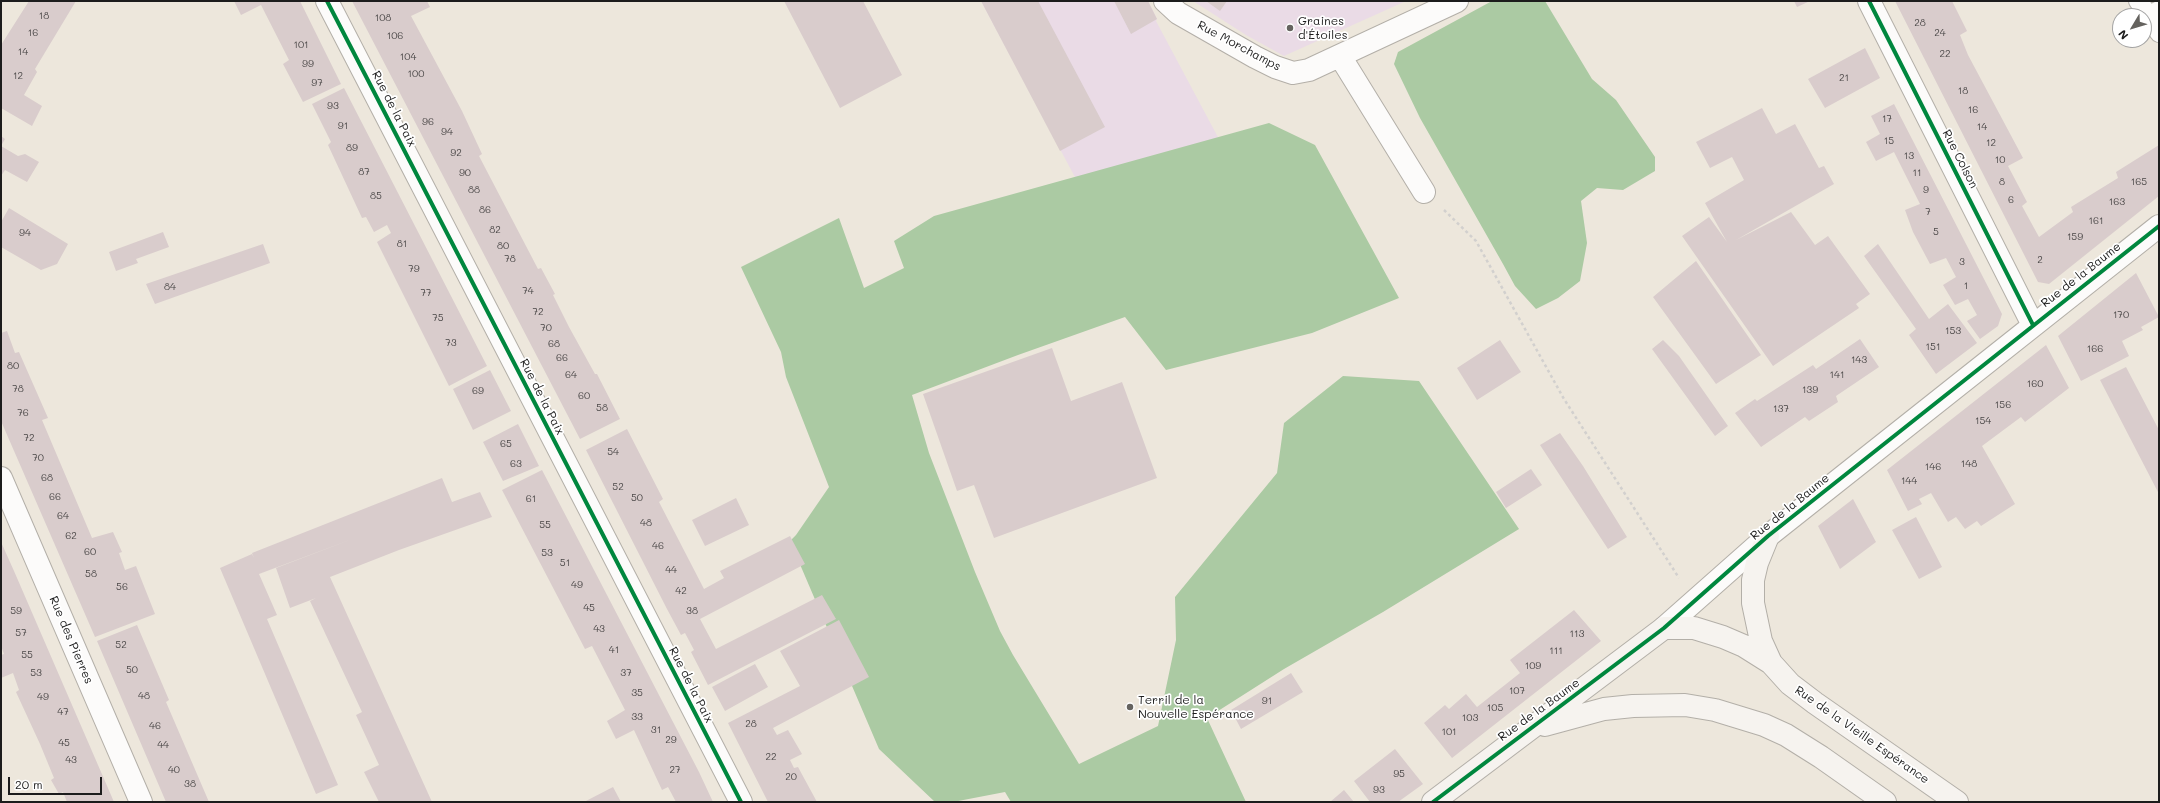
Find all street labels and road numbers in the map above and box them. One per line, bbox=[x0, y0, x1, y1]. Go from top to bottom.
street label: Rue Morchamps bbox=[1195, 18, 1283, 74]
street label: Rue de la Paix bbox=[369, 69, 419, 149]
street label: Rue Colson bbox=[1939, 127, 1981, 191]
street label: Rue de la Baume bbox=[2038, 239, 2124, 311]
street label: Rue de la Paix bbox=[517, 357, 567, 437]
street label: Rue de la Baume bbox=[1748, 471, 1832, 543]
street label: Rue des Pierres bbox=[46, 594, 96, 686]
street label: Rue de la Paix bbox=[666, 645, 716, 725]
street label: Rue de la Baume bbox=[1495, 676, 1583, 744]
street label: Rue de la Vieille Espérance bbox=[1792, 683, 1932, 787]

